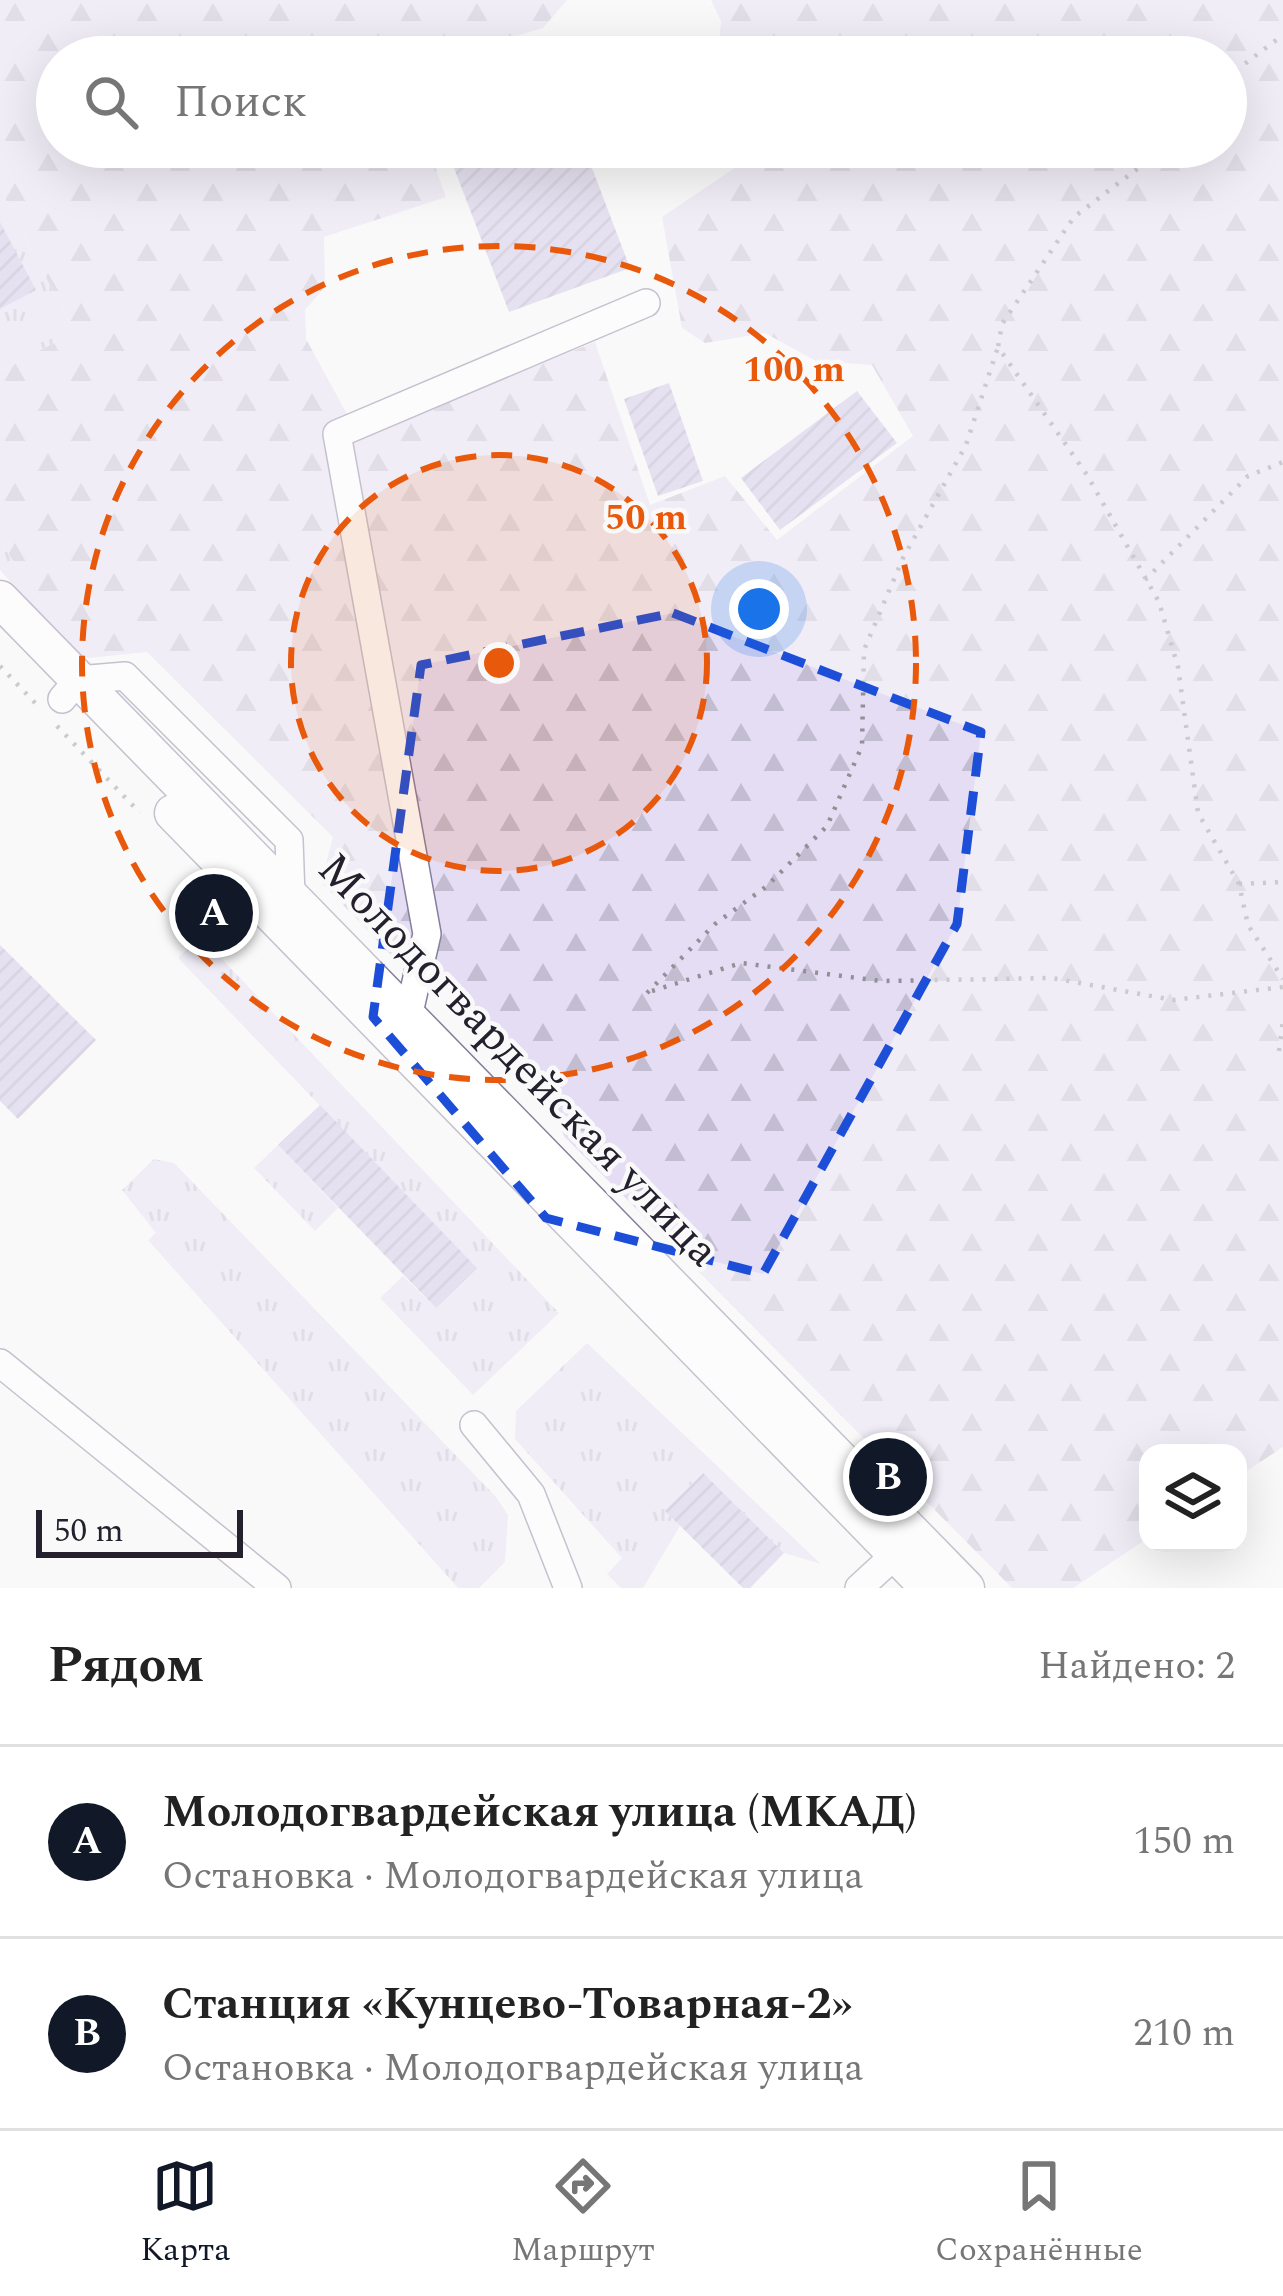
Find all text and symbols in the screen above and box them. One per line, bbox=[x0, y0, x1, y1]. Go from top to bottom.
search box bbox=[36, 36, 1247, 168]
text: Поиск bbox=[174, 68, 307, 137]
icon: search bbox=[78, 69, 144, 135]
text: 100 m bbox=[743, 343, 845, 398]
text: 50 m bbox=[605, 491, 687, 546]
your location bbox=[729, 579, 789, 639]
centre of rings bbox=[478, 642, 520, 684]
street label: Молодогвардейская улица bbox=[301, 837, 735, 1283]
pin: A bbox=[175, 868, 253, 958]
pin: B bbox=[849, 1432, 927, 1522]
map controls bbox=[1139, 1444, 1247, 1552]
button: layers bbox=[1139, 1444, 1247, 1552]
scale bar bbox=[36, 1504, 243, 1557]
text: 50 m bbox=[54, 1506, 124, 1556]
text: Рядом bbox=[48, 1627, 204, 1705]
text: Найдено: 2 bbox=[1038, 1637, 1235, 1696]
text: Молодогвардейская улица (МКАД) bbox=[162, 1778, 917, 1847]
text: A bbox=[72, 1812, 102, 1871]
text: 150 m bbox=[1133, 1812, 1235, 1871]
text: Остановка · Молодогвардейская улица bbox=[162, 1847, 864, 1906]
text: Станция «Кунцево-Товарная-2» bbox=[162, 1970, 853, 2039]
text: B bbox=[73, 2004, 101, 2063]
text: 210 m bbox=[1133, 2004, 1235, 2063]
text: Остановка · Молодогвардейская улица bbox=[162, 2039, 864, 2098]
tab: Карта bbox=[140, 2153, 231, 2275]
tab: Маршрут bbox=[511, 2153, 655, 2275]
tab: Сохранённые bbox=[935, 2153, 1143, 2275]

